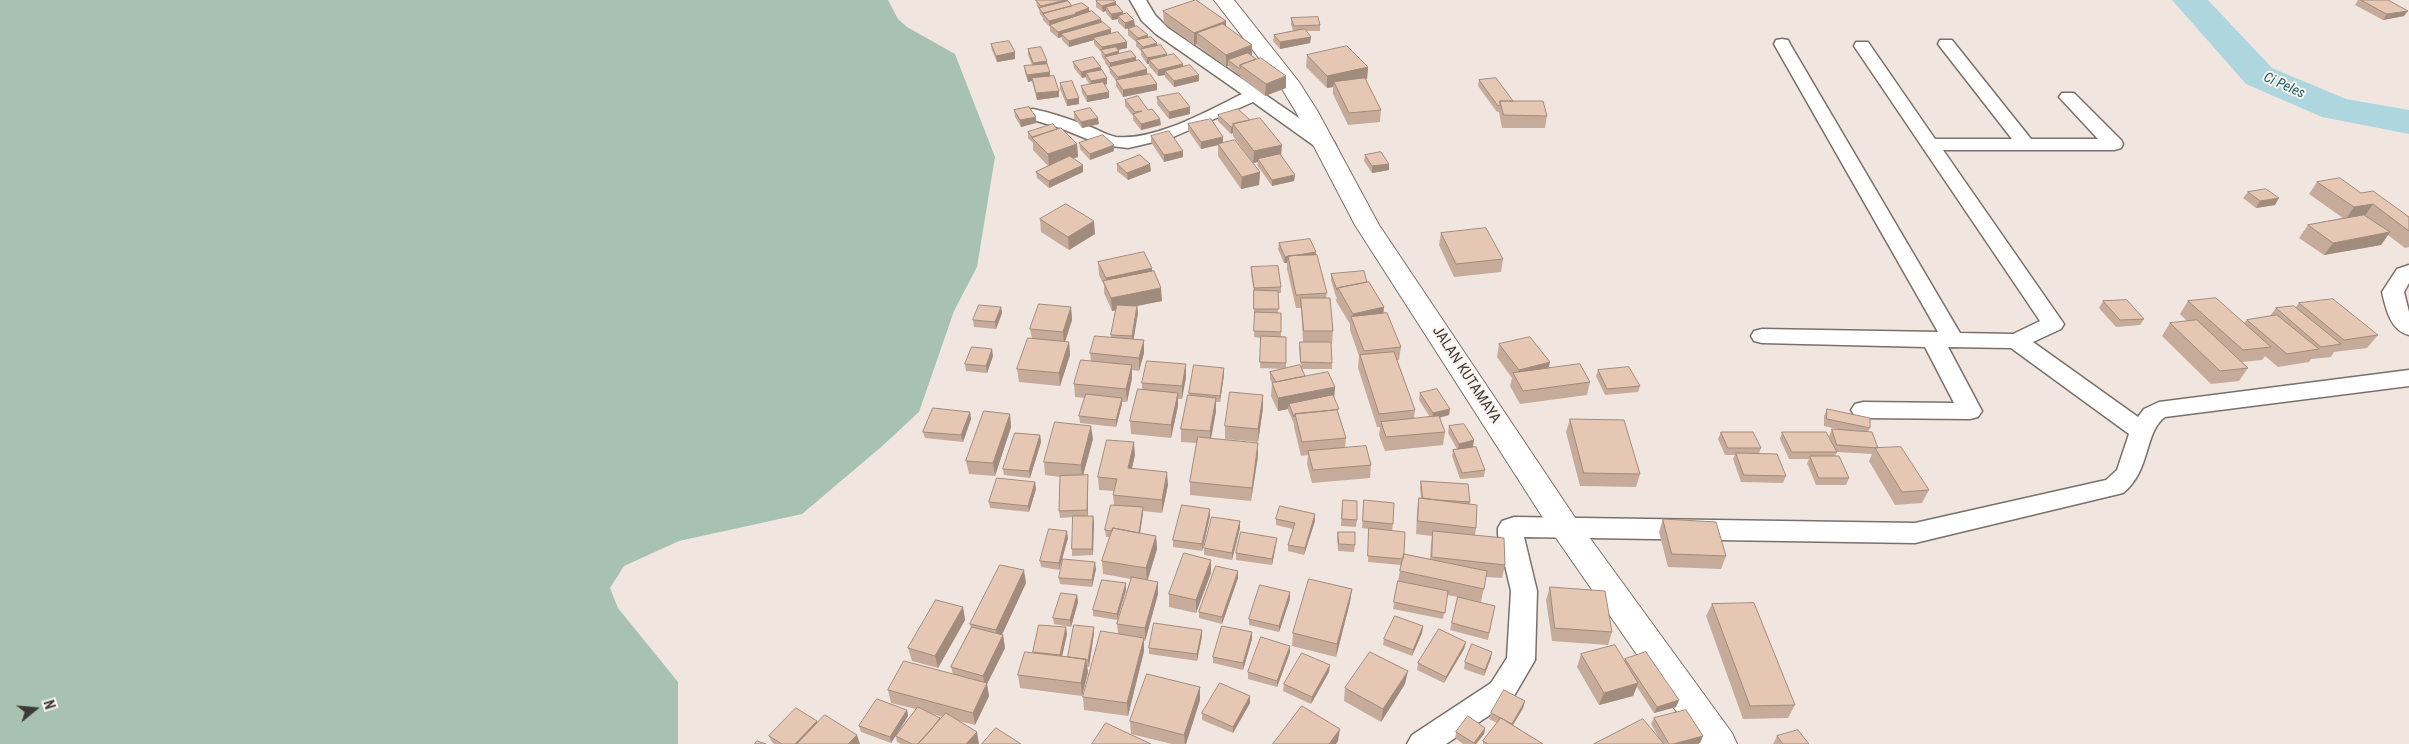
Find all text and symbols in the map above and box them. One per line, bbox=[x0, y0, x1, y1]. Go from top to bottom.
water label: Ci Peles bbox=[2261, 69, 2307, 103]
street label: JALAN KUTAMAYA bbox=[1428, 323, 1504, 427]
north arrow bbox=[10, 684, 60, 734]
text: N bbox=[40, 698, 58, 711]

